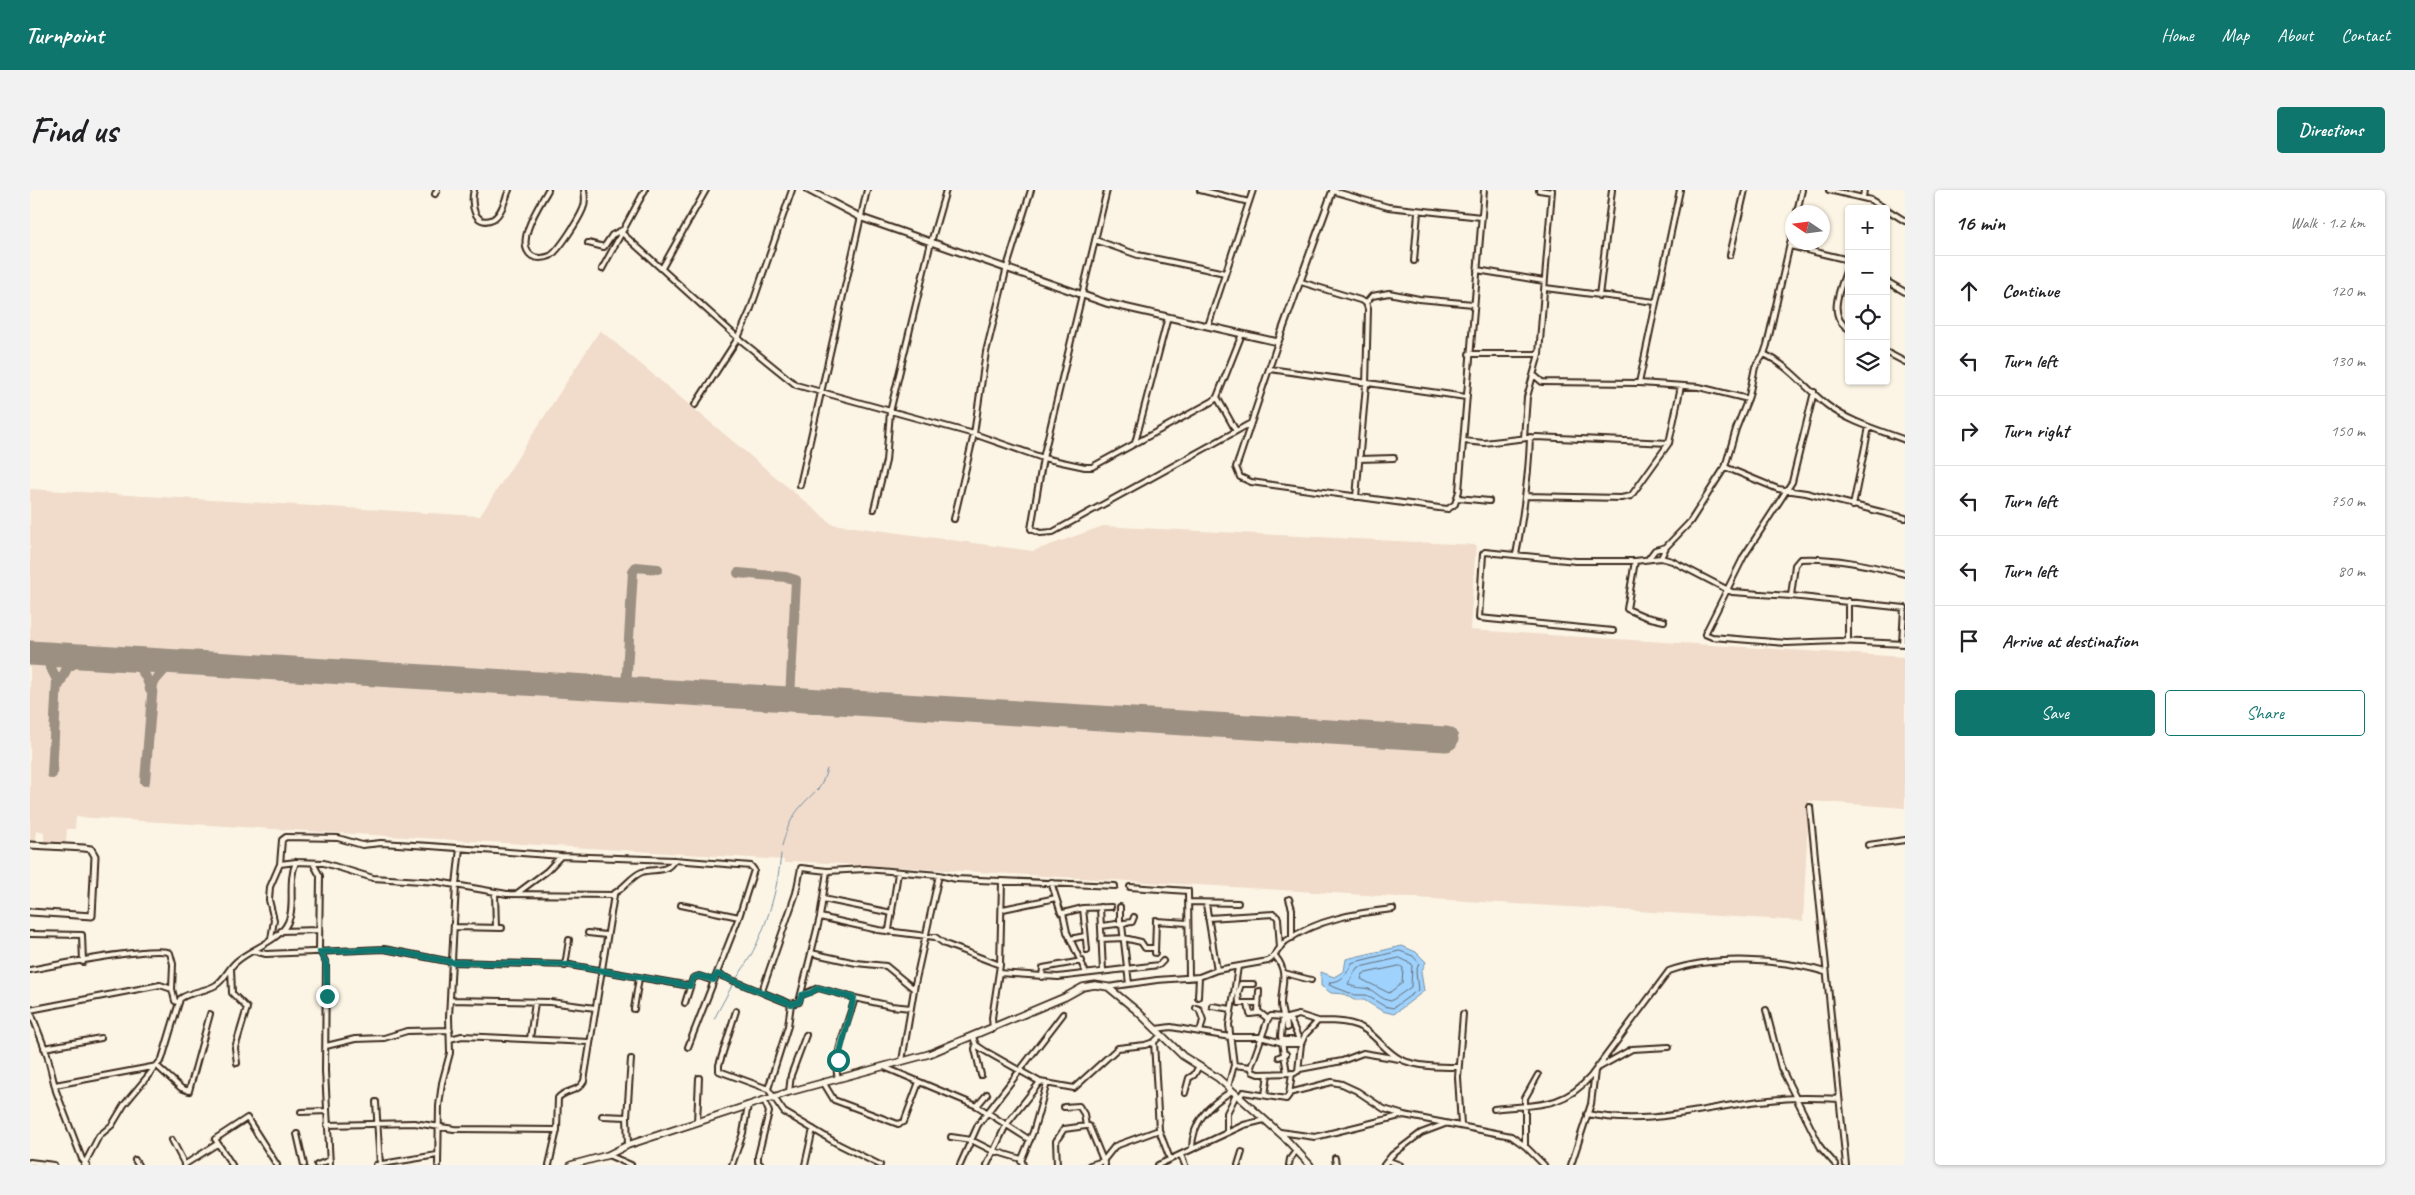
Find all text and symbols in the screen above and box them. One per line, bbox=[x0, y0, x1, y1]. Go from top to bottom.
text: Turnpoint bbox=[25, 20, 104, 50]
text: Home bbox=[2161, 24, 2194, 46]
text: Map bbox=[2222, 24, 2249, 46]
text: About bbox=[2277, 24, 2313, 46]
text: Contact bbox=[2341, 24, 2390, 46]
button: Directions bbox=[2277, 107, 2385, 153]
text: Find us bbox=[30, 108, 117, 153]
north arrow bbox=[1785, 205, 1830, 250]
map controls bbox=[1845, 205, 1890, 385]
button: + bbox=[1845, 205, 1890, 250]
text: 16 min bbox=[1955, 210, 2005, 236]
text: Walk · 1.2 km bbox=[2290, 213, 2365, 233]
button: − bbox=[1845, 250, 1890, 295]
icon: ahead bbox=[1955, 277, 1983, 305]
text: Continue bbox=[2002, 279, 2059, 303]
text: 120 m bbox=[2331, 281, 2365, 301]
button: locate bbox=[1845, 295, 1890, 340]
button: layers bbox=[1845, 340, 1890, 385]
icon: left bbox=[1955, 347, 1983, 375]
text: Turn left bbox=[2002, 349, 2057, 373]
text: 130 m bbox=[2331, 351, 2365, 371]
icon: right bbox=[1955, 417, 1983, 445]
text: Turn right bbox=[2002, 419, 2069, 443]
text: 150 m bbox=[2331, 421, 2365, 441]
icon: left bbox=[1955, 487, 1983, 515]
text: Turn left bbox=[2002, 489, 2057, 513]
text: 750 m bbox=[2331, 491, 2365, 511]
icon: left bbox=[1955, 557, 1983, 585]
text: Turn left bbox=[2002, 559, 2057, 583]
text: 80 m bbox=[2338, 561, 2365, 581]
icon: arrive bbox=[1955, 627, 1983, 655]
text: Arrive at destination bbox=[2002, 629, 2138, 653]
button: Save bbox=[1955, 690, 2155, 736]
button: Share bbox=[2165, 690, 2365, 736]
route end bbox=[316, 985, 339, 1008]
route start bbox=[827, 1049, 850, 1072]

